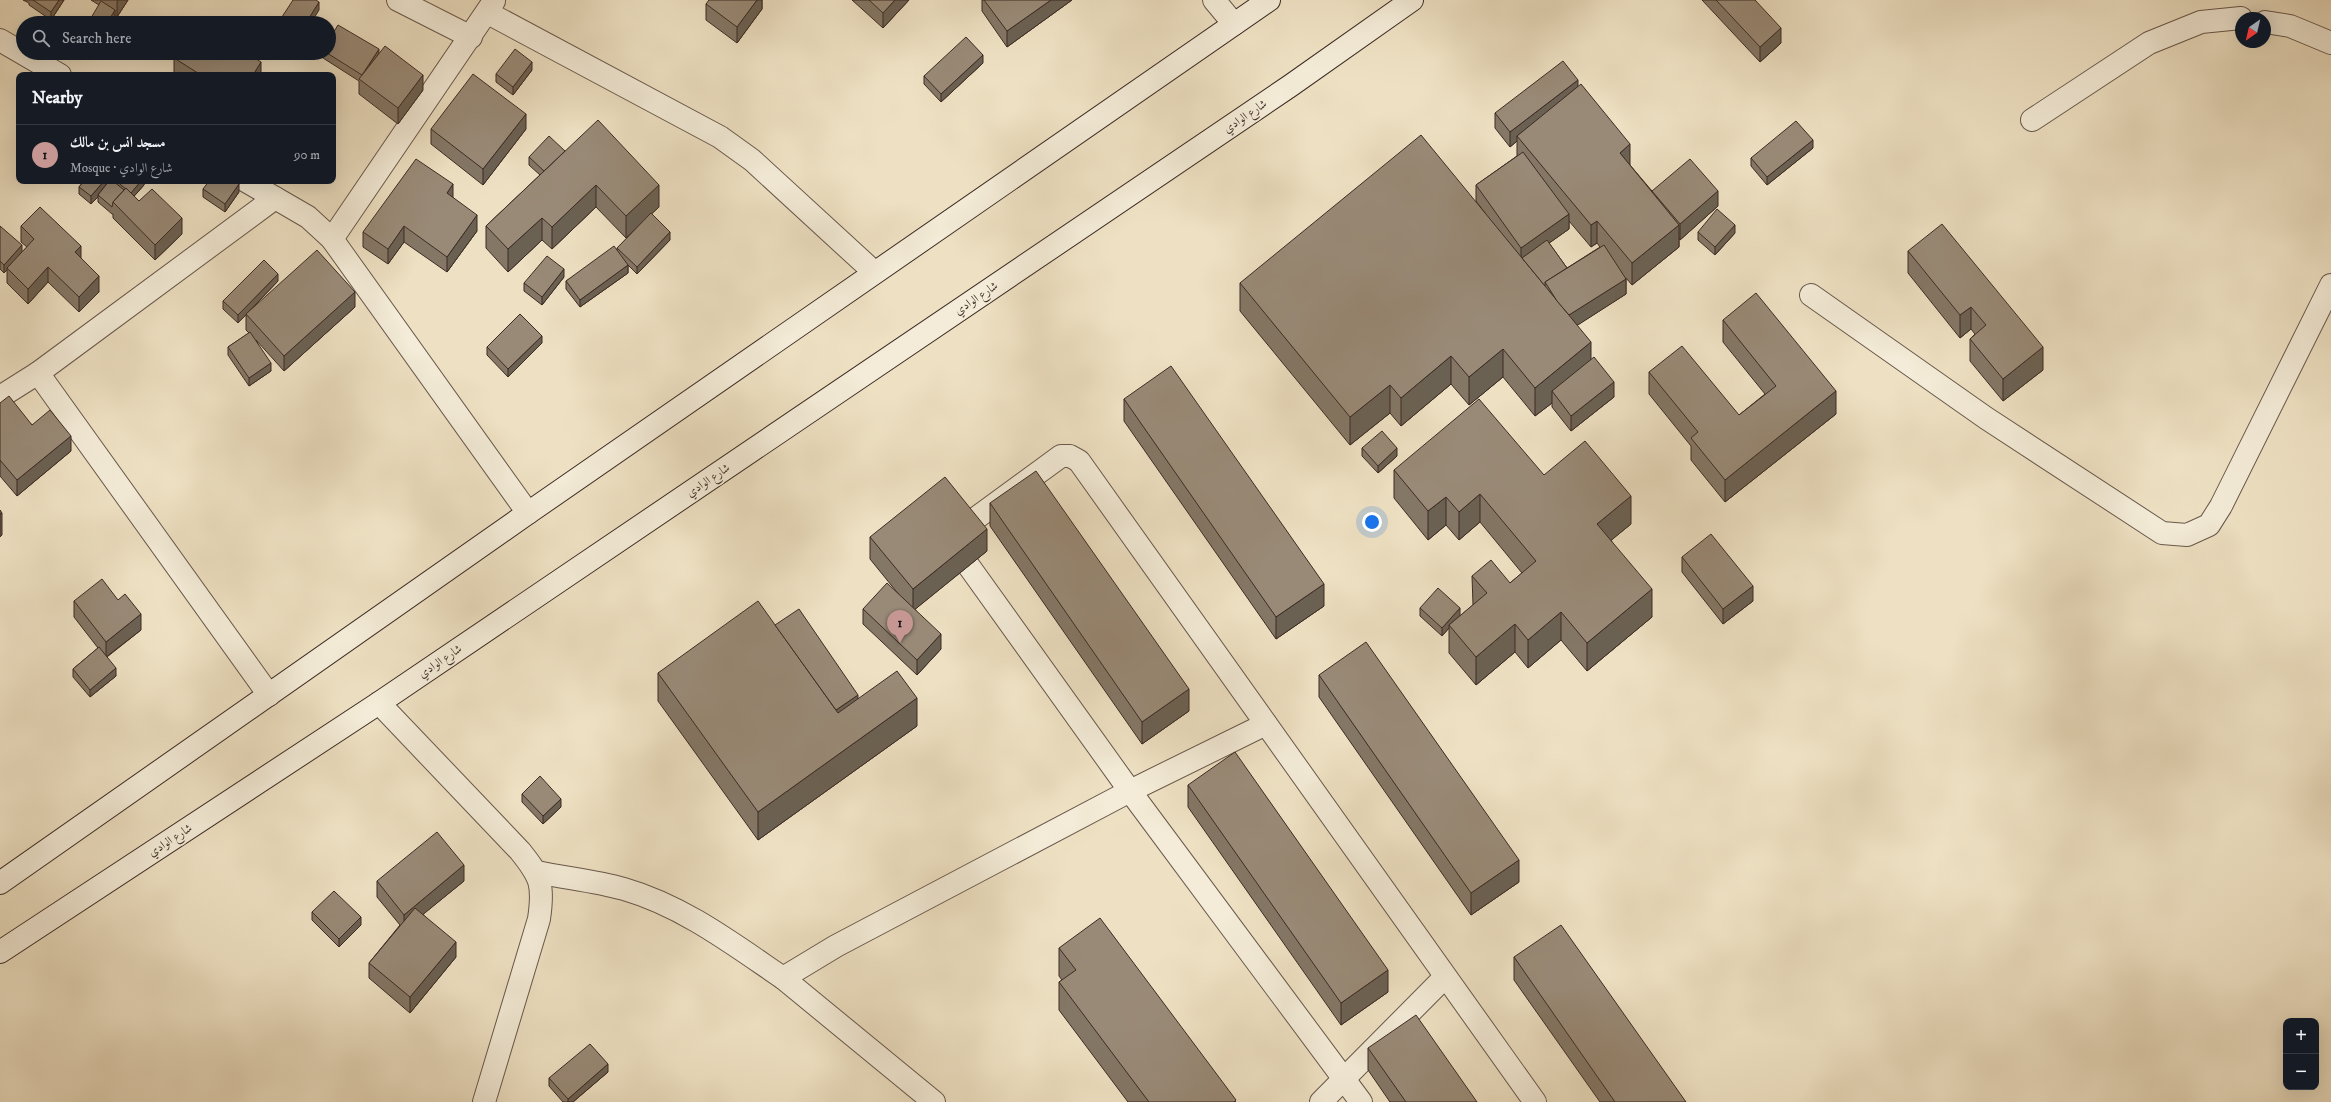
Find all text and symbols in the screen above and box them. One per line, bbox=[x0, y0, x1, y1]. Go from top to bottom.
north arrow bbox=[2235, 12, 2271, 48]
search box bbox=[16, 16, 336, 60]
icon: search bbox=[30, 27, 52, 49]
text: Search here bbox=[62, 29, 131, 48]
text: Nearby bbox=[32, 87, 82, 109]
street label: شارع الوادي bbox=[1221, 96, 1272, 139]
text: مسجد انس بن مالك bbox=[70, 133, 166, 152]
text: 1 bbox=[43, 147, 47, 163]
text: 90 m bbox=[294, 147, 320, 163]
text: Mosque · شارع الوادي bbox=[70, 160, 173, 176]
street label: شارع الوادي bbox=[952, 278, 1003, 321]
street label: شارع الوادي bbox=[684, 460, 735, 503]
your location bbox=[1362, 512, 1382, 532]
pin: 1 bbox=[887, 610, 913, 643]
street label: شارع الوادي bbox=[416, 641, 467, 684]
street label: شارع الوادي bbox=[145, 821, 197, 863]
map controls bbox=[2283, 1018, 2319, 1090]
button: + bbox=[2283, 1018, 2319, 1054]
button: − bbox=[2283, 1054, 2319, 1090]

